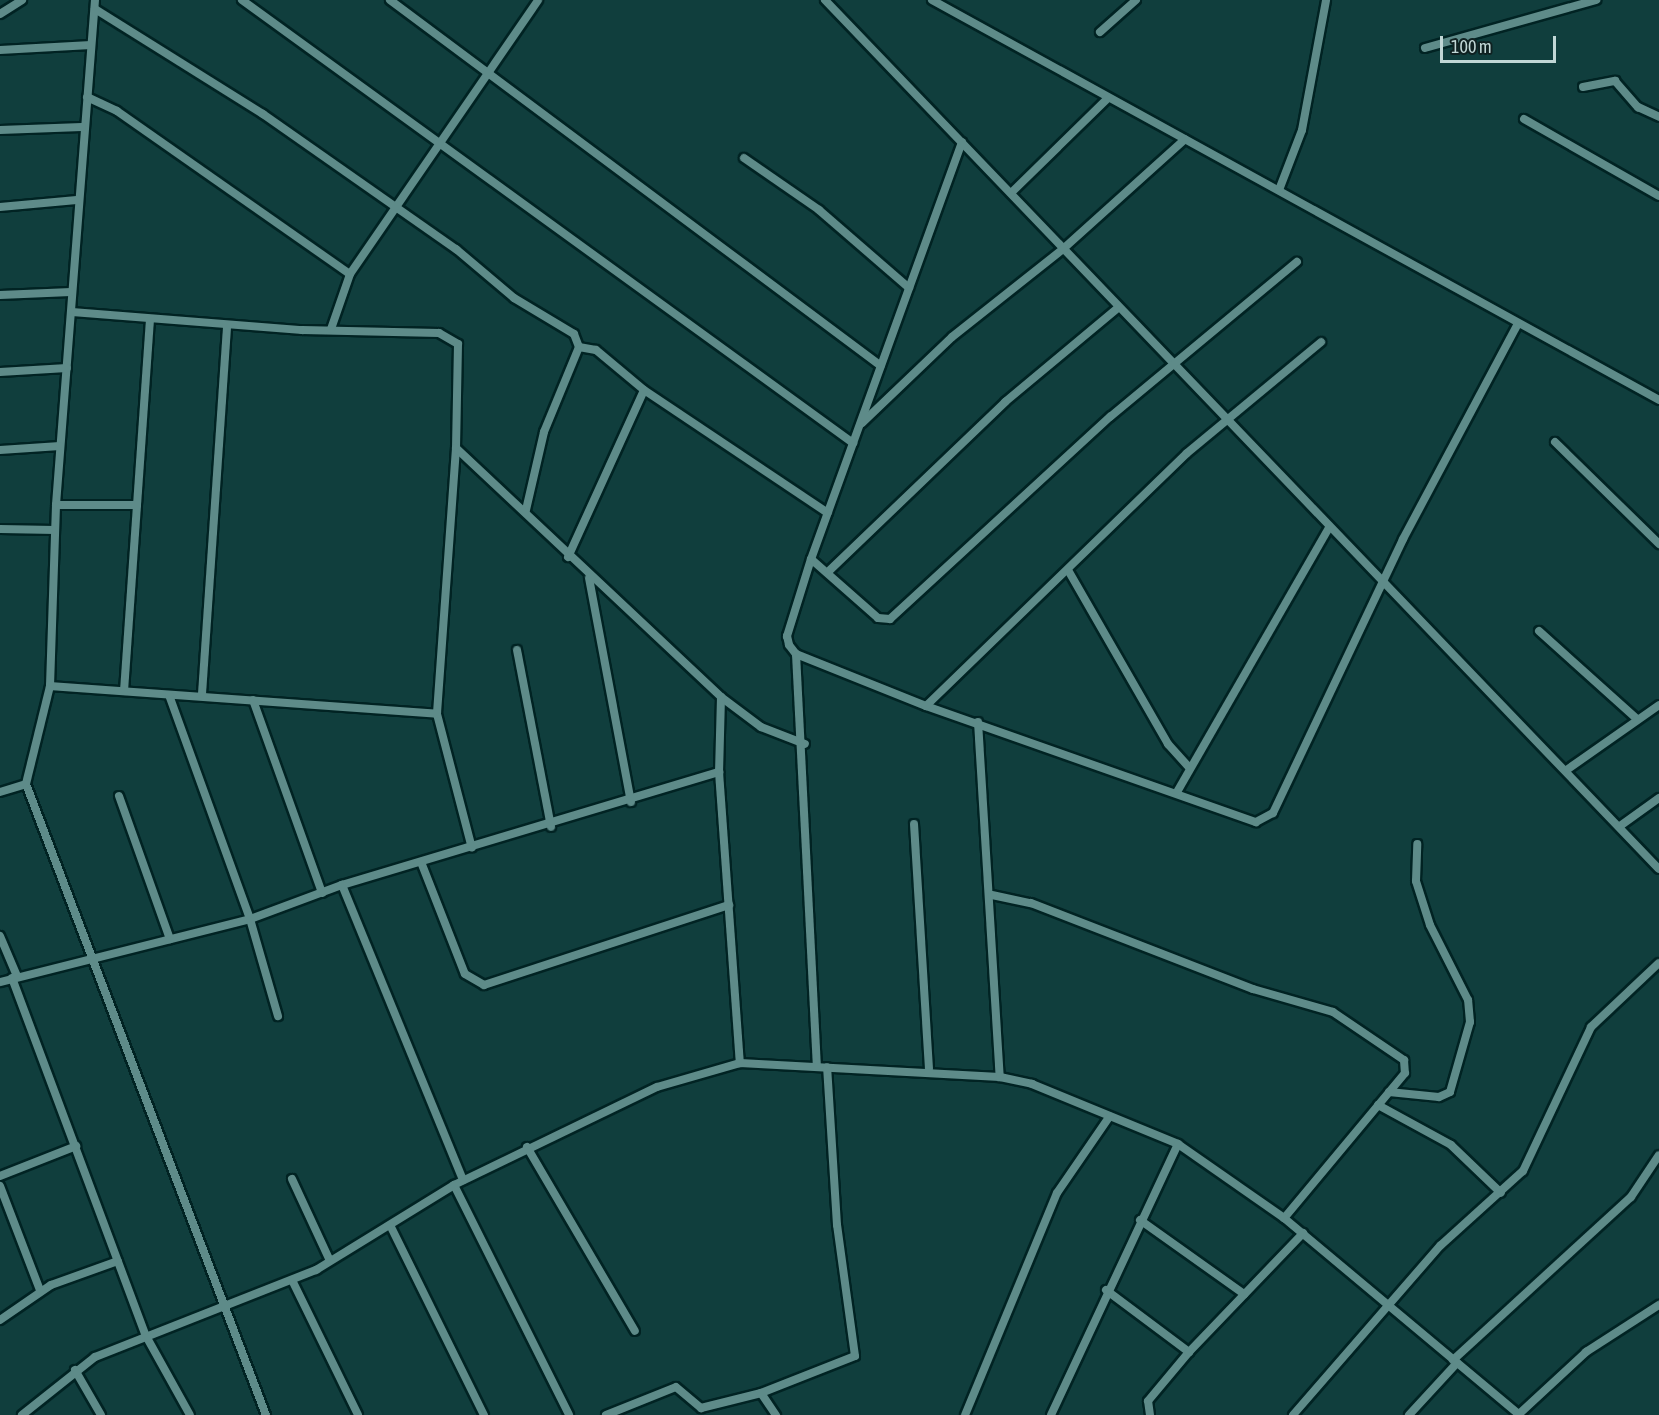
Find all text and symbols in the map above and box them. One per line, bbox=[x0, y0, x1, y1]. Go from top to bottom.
scale bar bbox=[1443, 24, 1558, 62]
text: 100 m bbox=[1451, 36, 1492, 57]

